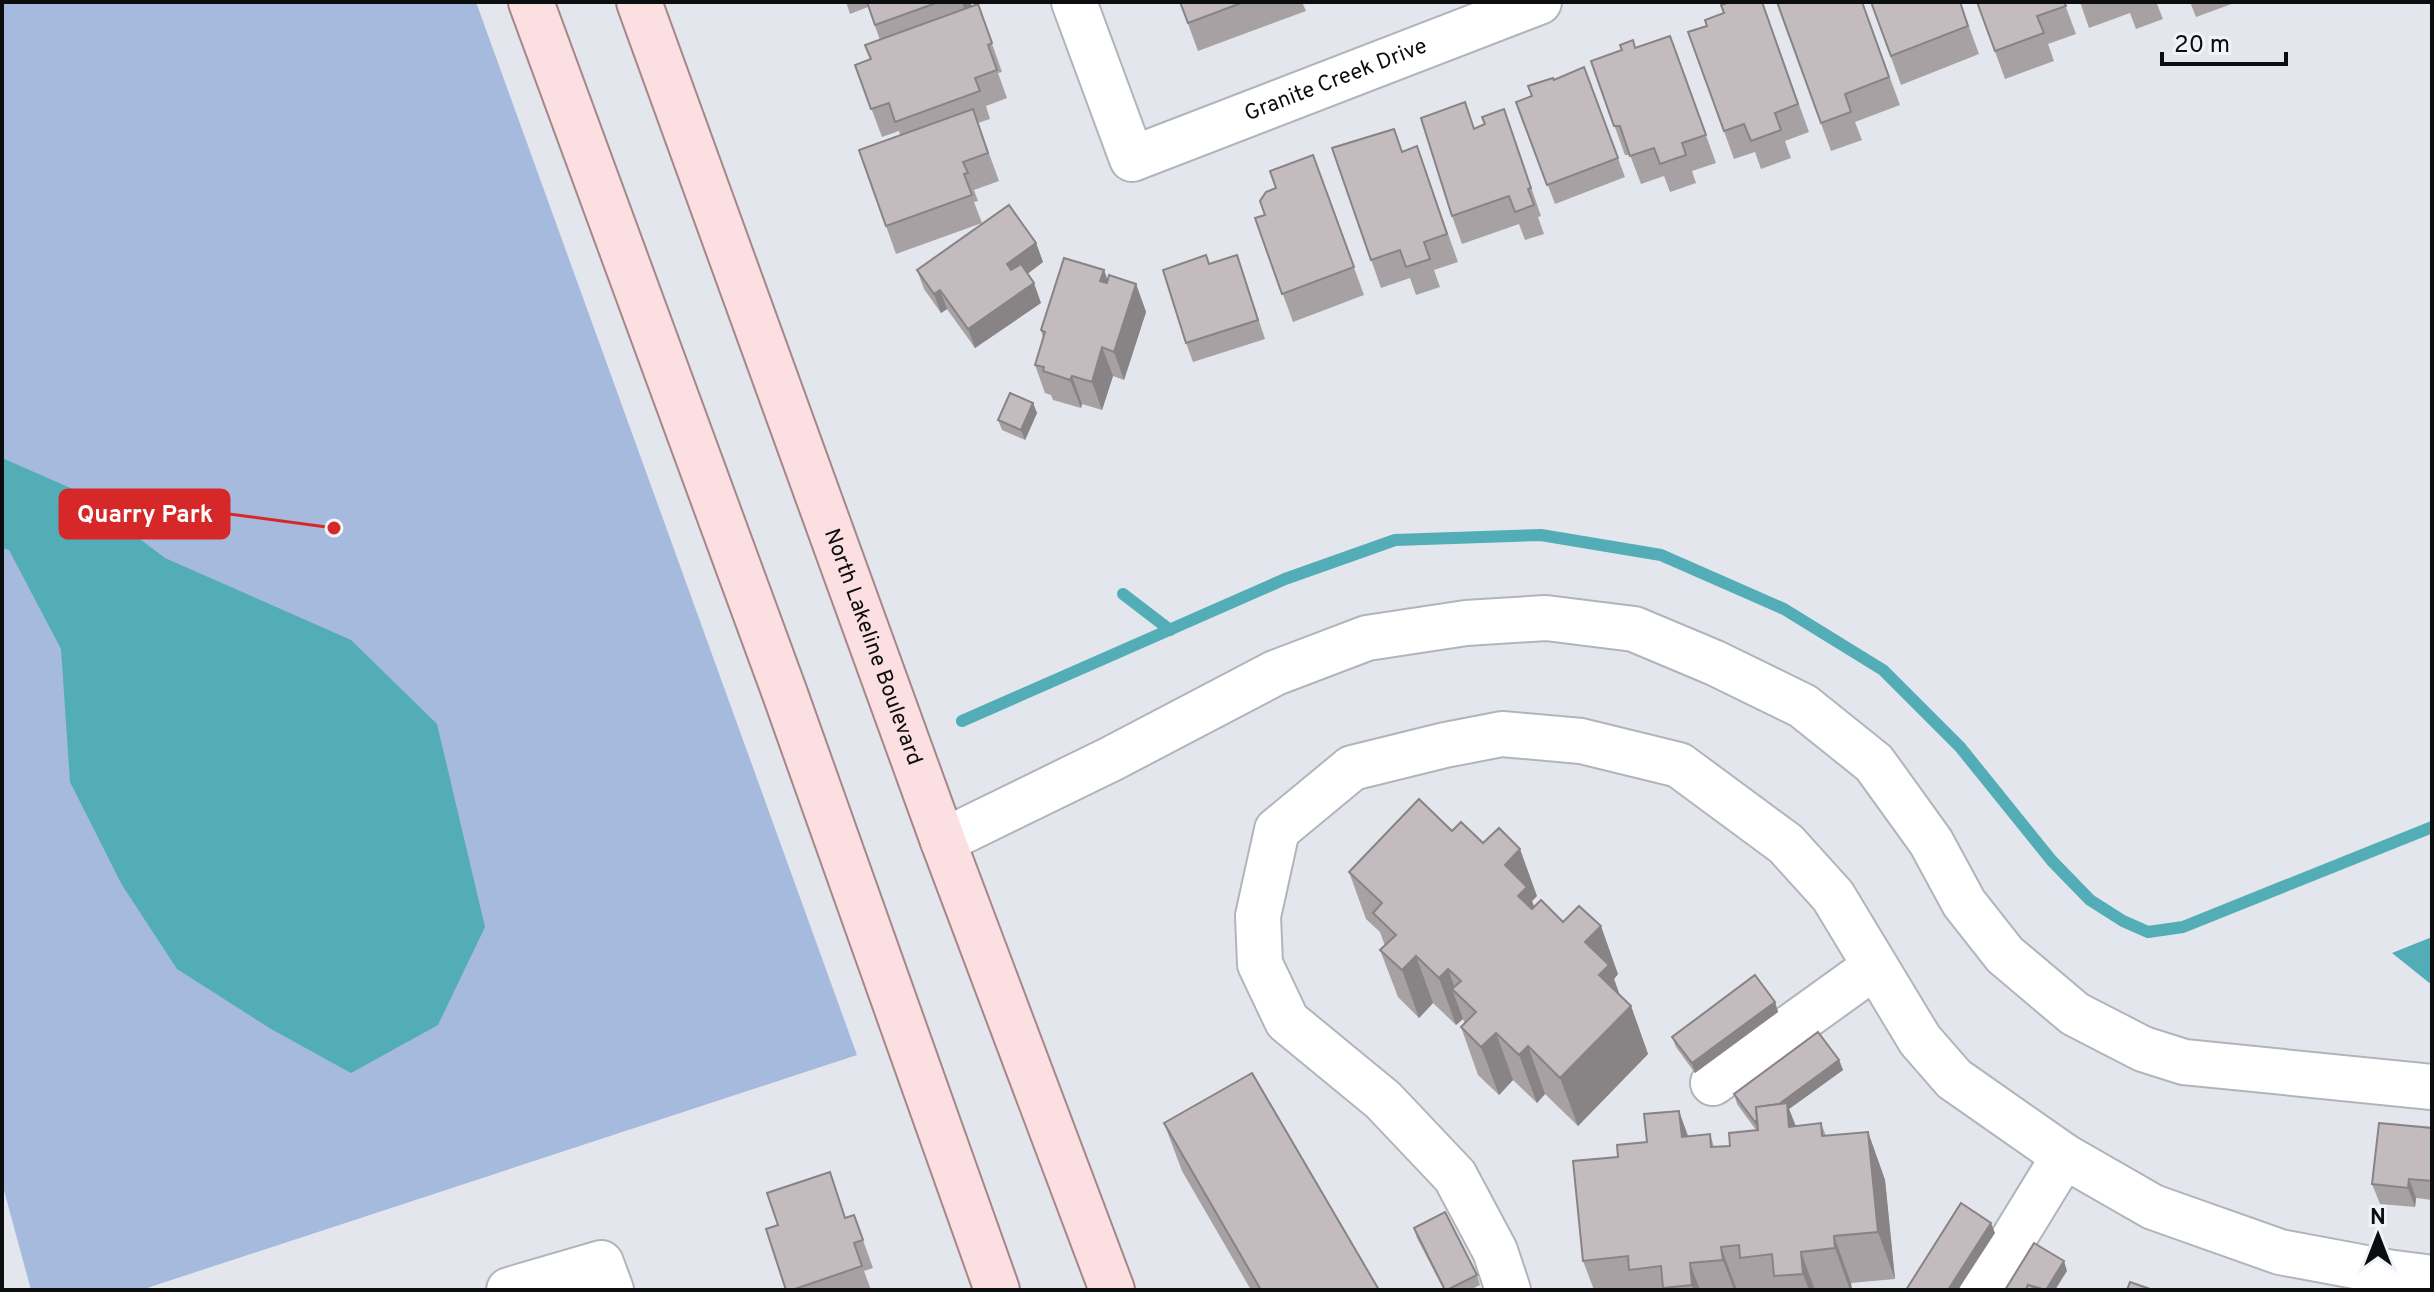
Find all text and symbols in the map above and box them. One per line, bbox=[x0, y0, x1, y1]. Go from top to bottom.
scale bar bbox=[2162, 16, 2286, 66]
text: 20 m bbox=[2174, 31, 2230, 61]
street label: Granite Creek Drive bbox=[1241, 33, 1431, 128]
callout: Quarry Park bbox=[60, 490, 229, 538]
text: Quarry Park bbox=[77, 501, 213, 531]
street label: North Lakeline Boulevard bbox=[817, 525, 928, 769]
north arrow bbox=[2338, 1196, 2418, 1276]
text: N bbox=[2370, 1205, 2386, 1232]

